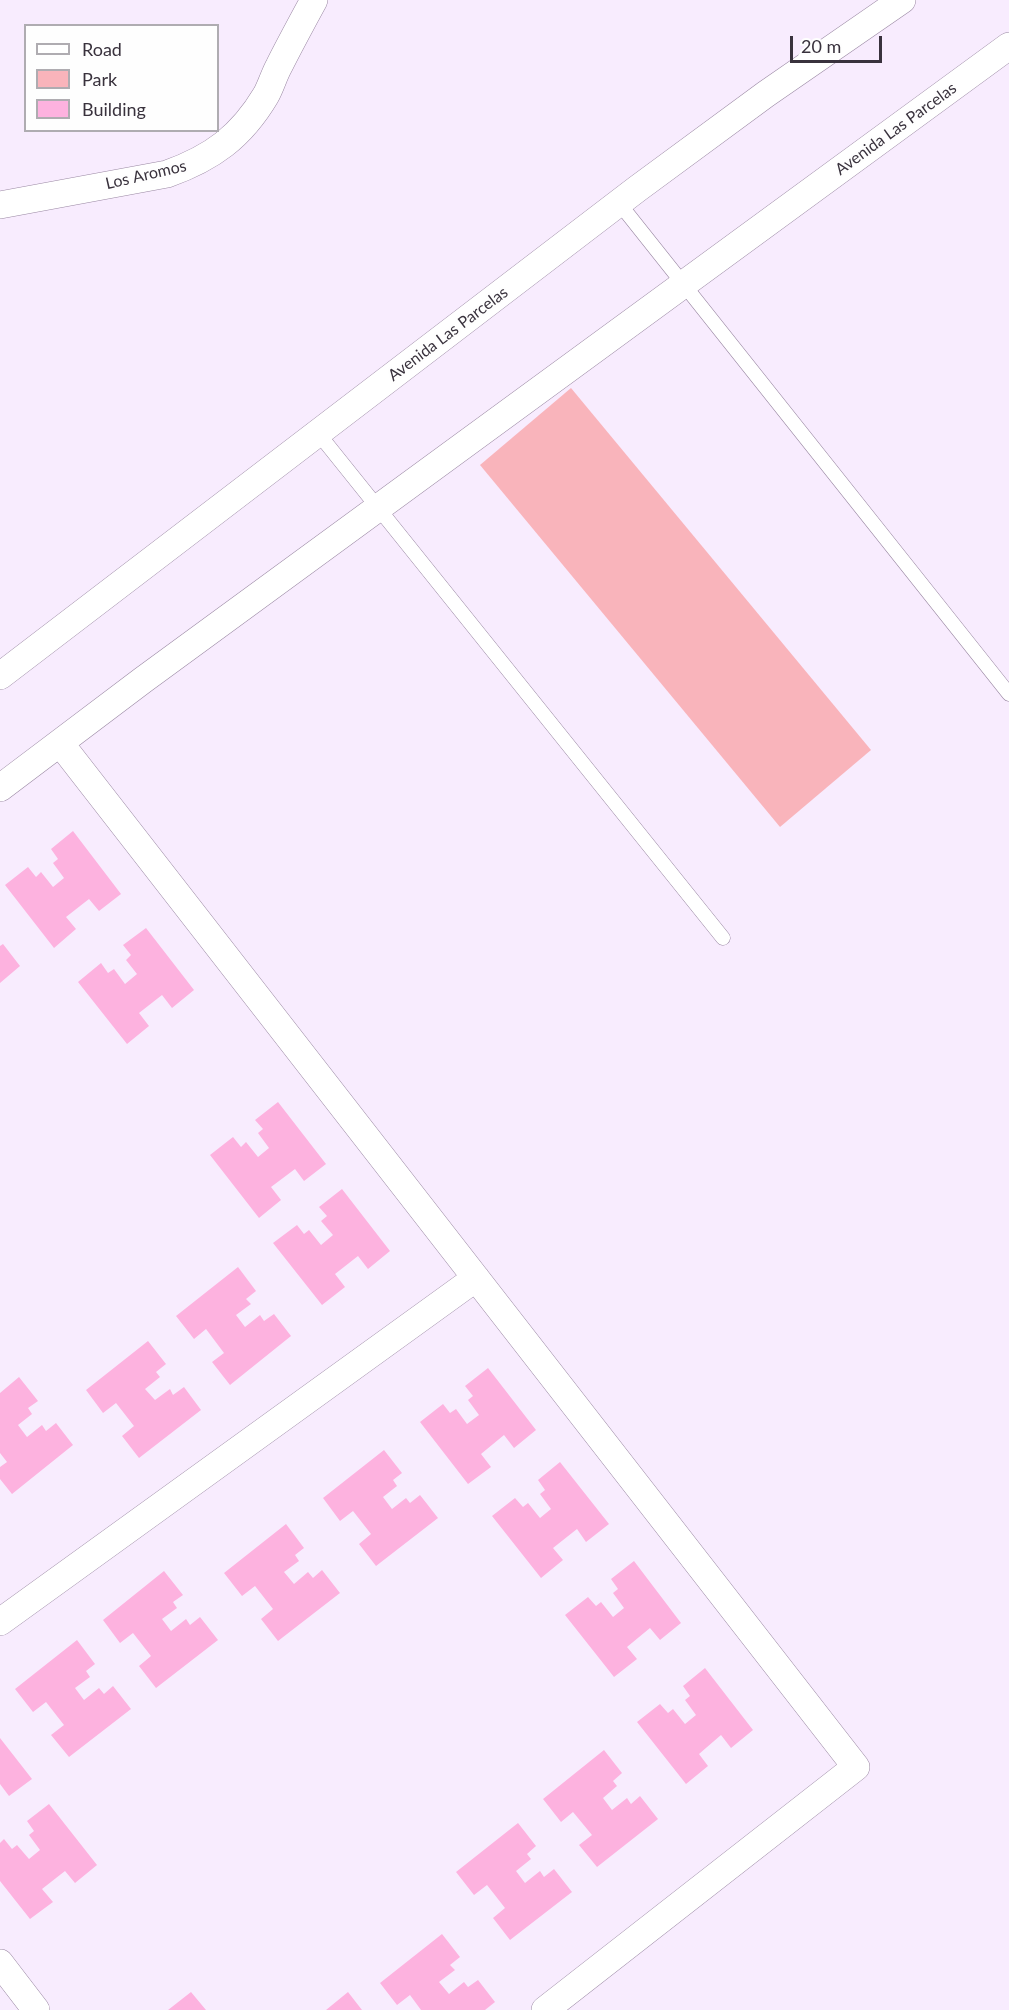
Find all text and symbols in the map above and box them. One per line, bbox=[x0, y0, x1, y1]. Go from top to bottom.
legend bbox=[24, 24, 219, 132]
scale bar bbox=[793, 24, 884, 62]
text: 20 m bbox=[801, 35, 841, 57]
text: Road bbox=[82, 38, 122, 60]
text: Park bbox=[82, 68, 117, 90]
street label: Avenida Las Parcelas bbox=[832, 79, 960, 179]
text: Building bbox=[82, 98, 146, 120]
street label: Los Aromos bbox=[104, 156, 188, 194]
street label: Avenida Las Parcelas bbox=[384, 283, 512, 385]

